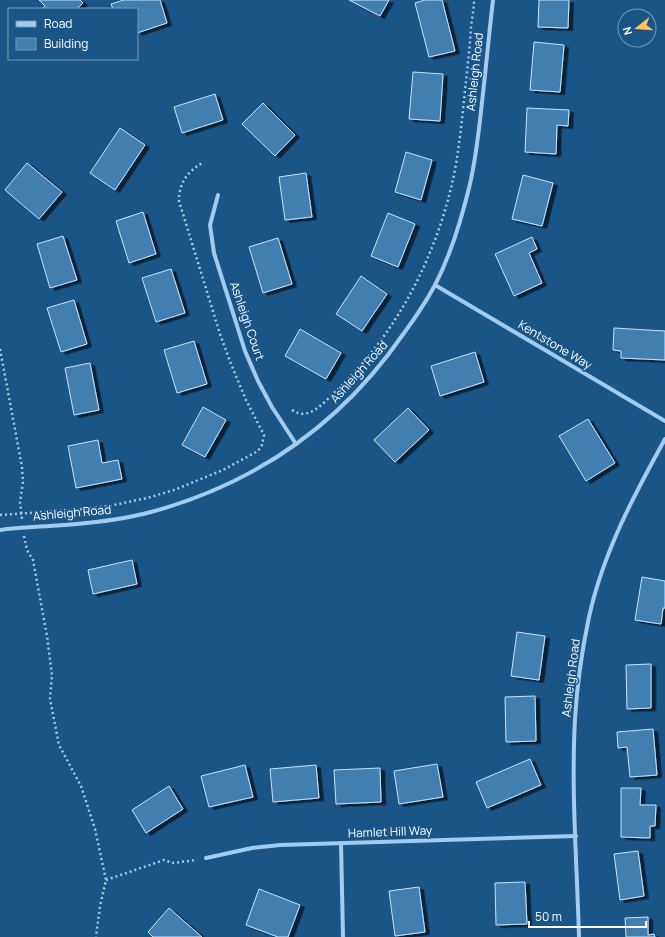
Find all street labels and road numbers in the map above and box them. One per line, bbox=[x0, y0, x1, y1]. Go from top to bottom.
street label: Ashleigh Road bbox=[462, 32, 487, 112]
street label: Ashleigh Court bbox=[226, 279, 269, 363]
street label: Kentstone Way bbox=[515, 316, 596, 374]
street label: Ashleigh Road bbox=[326, 337, 391, 407]
street label: Ashleigh Road bbox=[32, 501, 112, 524]
street label: Ashleigh Road bbox=[557, 638, 584, 718]
street label: Hamlet Hill Way bbox=[348, 822, 433, 841]

